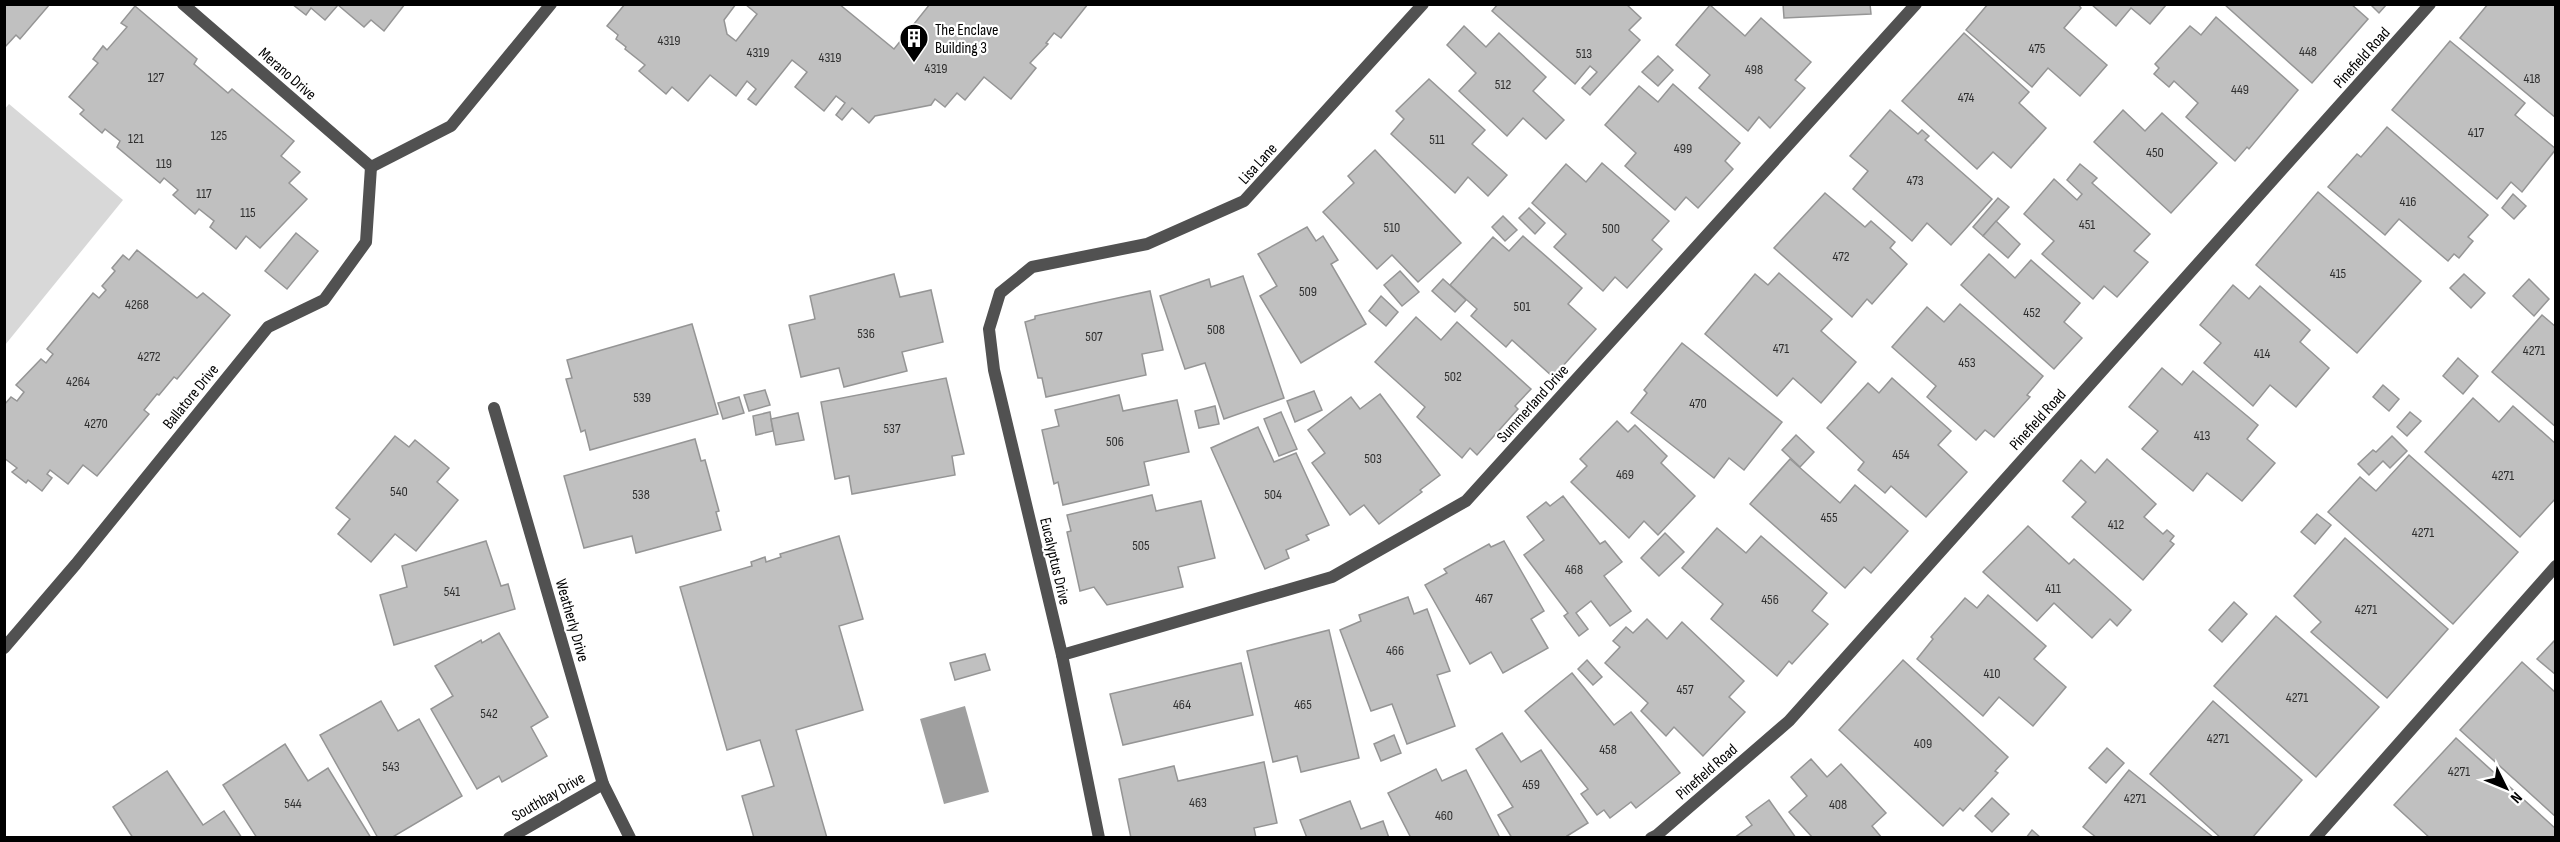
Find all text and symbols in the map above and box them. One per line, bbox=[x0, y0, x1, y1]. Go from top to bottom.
place label: The Enclave Building 3 bbox=[935, 21, 999, 58]
building icon: The Enclave Building 3 bbox=[898, 22, 930, 64]
street label: Pinefield Road bbox=[2330, 24, 2394, 92]
house number: 4319 bbox=[658, 32, 680, 49]
house number: 475 bbox=[2029, 40, 2046, 57]
house number: 448 bbox=[2299, 43, 2317, 60]
street label: Merano Drive bbox=[254, 44, 320, 104]
house number: 4319 bbox=[747, 44, 769, 61]
house number: 513 bbox=[1576, 45, 1592, 62]
house number: 4319 bbox=[819, 49, 841, 66]
house number: 4319 bbox=[925, 60, 947, 77]
house number: 498 bbox=[1745, 61, 1763, 78]
house number: 127 bbox=[148, 69, 165, 86]
house number: 418 bbox=[2524, 70, 2540, 87]
house number: 512 bbox=[1495, 76, 1511, 93]
house number: 449 bbox=[2231, 81, 2249, 98]
house number: 474 bbox=[1958, 89, 1974, 106]
house number: 417 bbox=[2468, 124, 2485, 141]
house number: 125 bbox=[211, 127, 228, 144]
house number: 121 bbox=[128, 130, 144, 147]
house number: 511 bbox=[1429, 131, 1445, 148]
street label: Lisa Lane bbox=[1235, 140, 1281, 188]
house number: 499 bbox=[1674, 140, 1692, 157]
house number: 450 bbox=[2146, 144, 2164, 161]
house number: 119 bbox=[156, 155, 172, 172]
house number: 473 bbox=[1906, 172, 1924, 189]
house number: 117 bbox=[196, 185, 212, 202]
house number: 416 bbox=[2400, 193, 2416, 210]
house number: 115 bbox=[240, 204, 256, 221]
house number: 451 bbox=[2079, 216, 2095, 233]
house number: 510 bbox=[1384, 219, 1400, 236]
house number: 500 bbox=[1602, 220, 1620, 237]
house number: 472 bbox=[1832, 248, 1850, 265]
house number: 415 bbox=[2330, 265, 2347, 282]
house number: 509 bbox=[1299, 283, 1317, 300]
house number: 4268 bbox=[125, 296, 149, 313]
house number: 501 bbox=[1514, 298, 1530, 315]
house number: 452 bbox=[2023, 304, 2041, 321]
house number: 508 bbox=[1207, 321, 1225, 338]
house number: 536 bbox=[857, 325, 875, 342]
house number: 507 bbox=[1085, 328, 1103, 345]
house number: 471 bbox=[1773, 340, 1789, 357]
house number: 4271 bbox=[2523, 342, 2545, 359]
house number: 414 bbox=[2254, 345, 2270, 362]
house number: 4272 bbox=[137, 348, 161, 365]
house number: 453 bbox=[1958, 354, 1976, 371]
street label: Ballatore Drive bbox=[159, 361, 223, 433]
street label: Summerland Drive bbox=[1493, 361, 1573, 447]
house number: 502 bbox=[1444, 368, 1462, 385]
house number: 4264 bbox=[66, 373, 90, 390]
street label: Pinefield Road bbox=[2006, 386, 2070, 454]
house number: 539 bbox=[633, 389, 651, 406]
house number: 470 bbox=[1689, 395, 1707, 412]
house number: 4270 bbox=[84, 415, 108, 432]
house number: 537 bbox=[883, 420, 901, 437]
house number: 413 bbox=[2194, 427, 2210, 444]
house number: 506 bbox=[1106, 433, 1124, 450]
house number: 454 bbox=[1892, 446, 1910, 463]
house number: 503 bbox=[1364, 450, 1382, 467]
house number: 469 bbox=[1616, 466, 1634, 483]
house number: 4271 bbox=[2492, 467, 2514, 484]
house number: 540 bbox=[390, 483, 408, 500]
house number: 538 bbox=[632, 486, 650, 503]
house number: 504 bbox=[1264, 486, 1282, 503]
house number: 455 bbox=[1820, 509, 1838, 526]
street label: Eucalyptus Drive bbox=[1035, 516, 1074, 607]
house number: 412 bbox=[2108, 516, 2125, 533]
house number: 4271 bbox=[2412, 524, 2434, 541]
house number: 505 bbox=[1132, 537, 1150, 554]
house number: 468 bbox=[1565, 561, 1583, 578]
street label: Weatherly Drive bbox=[551, 577, 592, 664]
house number: 411 bbox=[2045, 580, 2061, 597]
house number: 541 bbox=[444, 583, 460, 600]
house number: 467 bbox=[1475, 590, 1493, 607]
house number: 456 bbox=[1761, 591, 1779, 608]
house number: 4271 bbox=[2355, 601, 2377, 618]
house number: 466 bbox=[1386, 642, 1404, 659]
house number: 410 bbox=[1983, 665, 2001, 682]
house number: 457 bbox=[1676, 681, 1694, 698]
house number: 4271 bbox=[2286, 689, 2308, 706]
house number: 464 bbox=[1173, 696, 1191, 713]
house number: 465 bbox=[1294, 696, 1312, 713]
house number: 542 bbox=[480, 705, 498, 722]
house number: 4271 bbox=[2207, 730, 2229, 747]
house number: 409 bbox=[1914, 735, 1932, 752]
street label: Pinefield Road bbox=[1672, 740, 1742, 804]
house number: 458 bbox=[1599, 741, 1617, 758]
house number: 543 bbox=[382, 758, 400, 775]
north arrow bbox=[2476, 758, 2536, 818]
house number: 4271 bbox=[2448, 763, 2470, 780]
street label: Southbay Drive bbox=[509, 769, 589, 826]
house number: 459 bbox=[1522, 776, 1540, 793]
text: N bbox=[2506, 788, 2526, 807]
house number: 4271 bbox=[2124, 790, 2146, 807]
house number: 463 bbox=[1189, 794, 1207, 811]
house number: 544 bbox=[284, 795, 302, 812]
house number: 408 bbox=[1829, 796, 1847, 813]
house number: 460 bbox=[1435, 807, 1453, 824]

